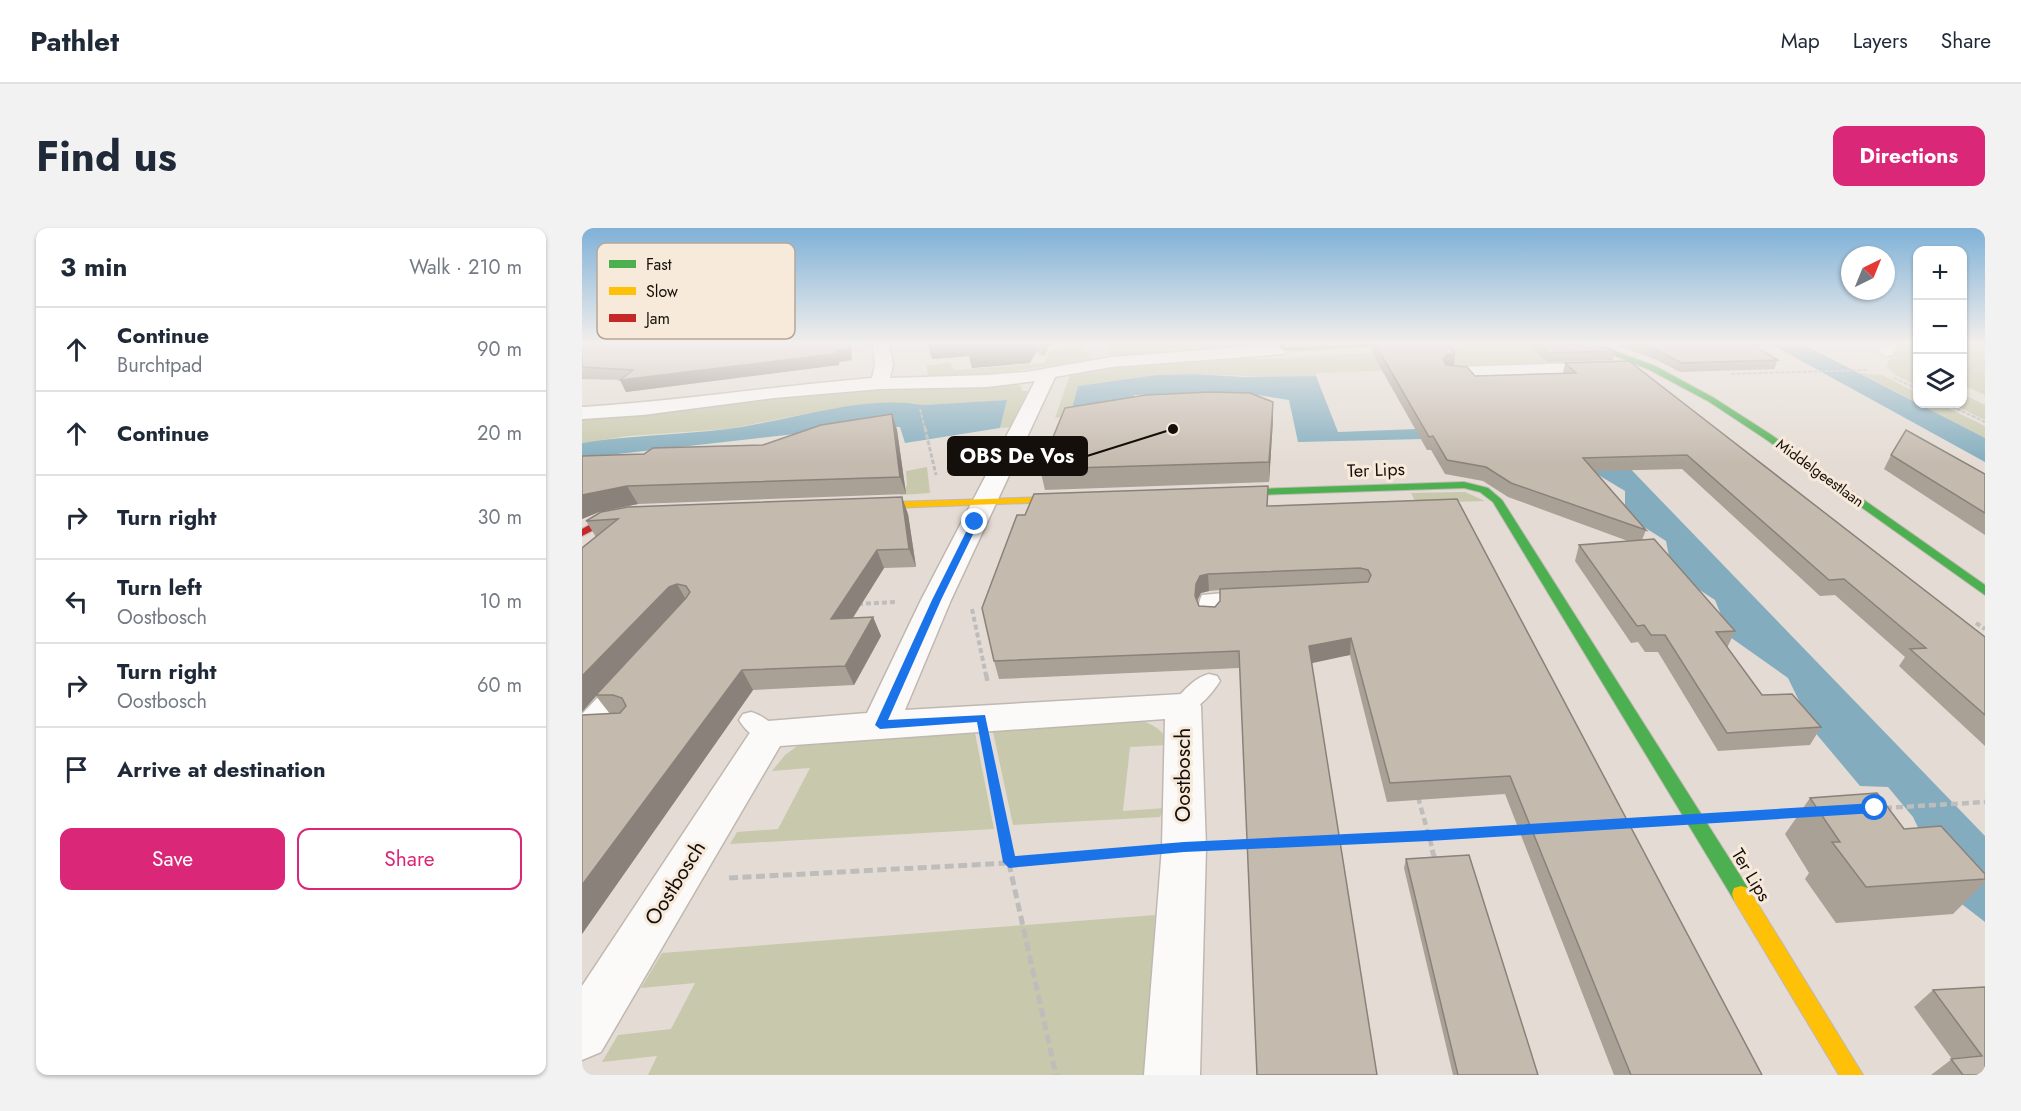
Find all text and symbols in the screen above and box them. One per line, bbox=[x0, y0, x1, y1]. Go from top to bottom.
text: Pathlet bbox=[30, 21, 119, 62]
text: Map bbox=[1781, 26, 1820, 56]
text: Layers bbox=[1853, 26, 1908, 56]
text: Share bbox=[1941, 26, 1991, 56]
text: Find us bbox=[36, 126, 177, 187]
button: Directions bbox=[1833, 126, 1985, 186]
legend bbox=[597, 243, 795, 339]
north arrow bbox=[1841, 246, 1895, 300]
map controls bbox=[1913, 246, 1967, 408]
button: + bbox=[1913, 246, 1967, 300]
text: 3 min bbox=[60, 248, 127, 286]
text: Walk · 210 m bbox=[409, 253, 522, 282]
text: Fast bbox=[646, 253, 672, 276]
text: Slow bbox=[646, 280, 678, 303]
button: − bbox=[1913, 300, 1967, 354]
text: Jam bbox=[644, 307, 670, 330]
text: Continue bbox=[117, 319, 209, 351]
icon: ahead bbox=[60, 333, 93, 366]
text: 90 m bbox=[477, 335, 522, 364]
text: Burchtpad bbox=[117, 351, 203, 380]
button: layers bbox=[1913, 354, 1967, 408]
icon: ahead bbox=[60, 417, 93, 450]
text: Continue bbox=[117, 417, 209, 449]
text: 20 m bbox=[477, 419, 522, 448]
street label: Middelgeestlaan bbox=[1772, 434, 1868, 512]
callout: OBS De Vos bbox=[948, 437, 1087, 475]
text: OBS De Vos bbox=[960, 442, 1074, 471]
street label: Ter Lips bbox=[1347, 456, 1405, 484]
icon: right bbox=[60, 501, 93, 534]
text: Turn right bbox=[117, 501, 217, 533]
text: 30 m bbox=[477, 503, 522, 532]
route end bbox=[961, 508, 987, 534]
text: Turn left bbox=[117, 571, 202, 603]
icon: left bbox=[60, 585, 93, 618]
text: 10 m bbox=[479, 587, 522, 616]
text: Oostbosch bbox=[117, 603, 207, 632]
text: Turn right bbox=[117, 655, 217, 687]
icon: right bbox=[60, 669, 93, 702]
text: 60 m bbox=[477, 671, 522, 700]
text: Oostbosch bbox=[117, 687, 207, 716]
street label: Oostbosch bbox=[1168, 728, 1198, 822]
icon: arrive bbox=[60, 753, 93, 786]
text: Arrive at destination bbox=[117, 753, 326, 785]
route start bbox=[1861, 794, 1887, 820]
button: Save bbox=[60, 828, 285, 890]
button: Share bbox=[297, 828, 522, 890]
street label: Oostbosch bbox=[637, 835, 713, 931]
street label: Ter Lips bbox=[1725, 844, 1777, 906]

